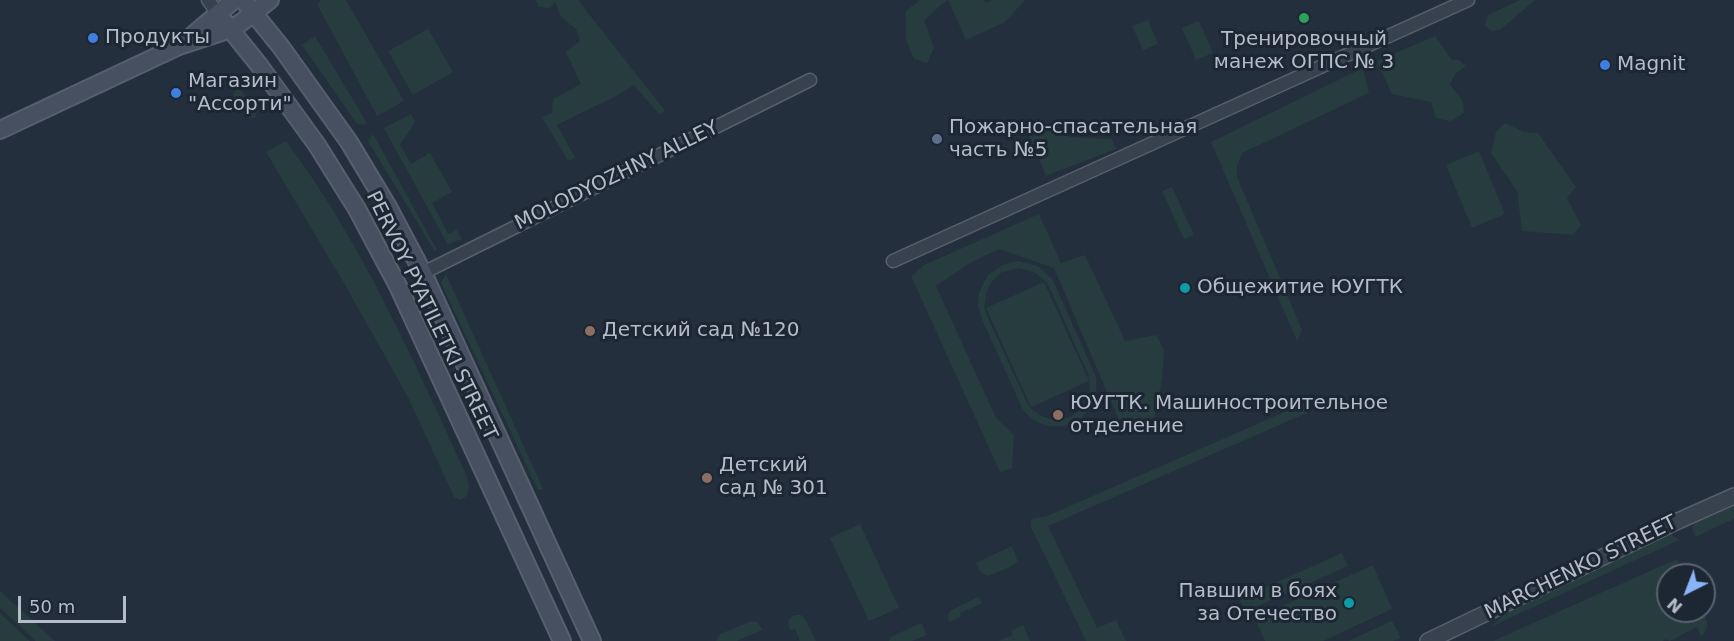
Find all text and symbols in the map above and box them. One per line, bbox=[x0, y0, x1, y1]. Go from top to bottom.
marker: Тренировочный манеж ОГПС № 3 bbox=[1297, 11, 1311, 25]
place label: Продукты bbox=[105, 26, 210, 50]
place label: Тренировочный манеж ОГПС № 3 bbox=[1214, 28, 1394, 75]
marker: Продукты bbox=[86, 31, 100, 45]
place label: Magnit bbox=[1617, 53, 1685, 77]
marker: Magnit bbox=[1598, 58, 1612, 72]
place label: Магазин "Ассорти" bbox=[188, 70, 292, 117]
marker: Магазин "Ассорти" bbox=[169, 86, 183, 100]
street label: MOLODYOZHNY ALLEY bbox=[511, 116, 723, 236]
place label: Пожарно-спасательная часть №5 bbox=[949, 116, 1197, 163]
marker: Пожарно-спасательная часть №5 bbox=[930, 132, 944, 146]
street label: PERVOY PYATILETKI STREET bbox=[360, 187, 502, 445]
place label: Общежитие ЮУГТК bbox=[1197, 276, 1403, 300]
marker: Общежитие ЮУГТК bbox=[1178, 281, 1192, 295]
place label: Детский сад №120 bbox=[602, 319, 799, 343]
marker: Детский сад №120 bbox=[583, 324, 597, 338]
place label: ЮУГТК. Машиностроительное отделение bbox=[1070, 392, 1388, 439]
marker: ЮУГТК. Машиностроительное отделение bbox=[1051, 408, 1065, 422]
place label: Детский сад № 301 bbox=[719, 454, 828, 501]
marker: Детский сад № 301 bbox=[700, 471, 714, 485]
street label: MARCHENKO STREET bbox=[1481, 511, 1681, 625]
north arrow bbox=[1656, 563, 1716, 623]
place label: Павшим в боях за Отечество bbox=[1179, 580, 1337, 627]
scale bar bbox=[21, 584, 129, 622]
text: 50 m bbox=[29, 596, 75, 617]
marker: Павшим в боях за Отечество bbox=[1342, 596, 1356, 610]

